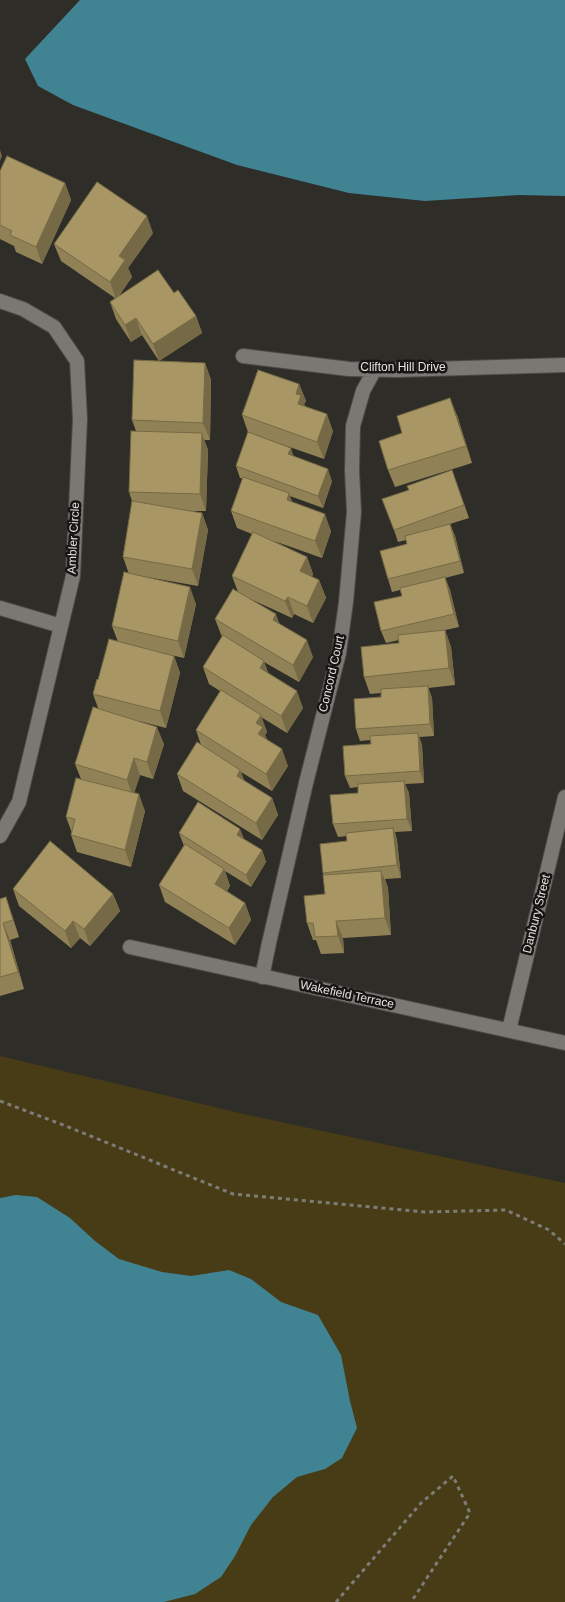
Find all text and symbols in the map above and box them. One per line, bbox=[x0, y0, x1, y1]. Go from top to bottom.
street label: Clifton Hill Drive bbox=[360, 361, 446, 375]
street label: Ambler Circle bbox=[65, 502, 83, 574]
street label: Concord Court bbox=[316, 634, 348, 714]
street label: Danbury Street bbox=[520, 873, 554, 955]
street label: Wakefield Terrace bbox=[299, 978, 395, 1012]

